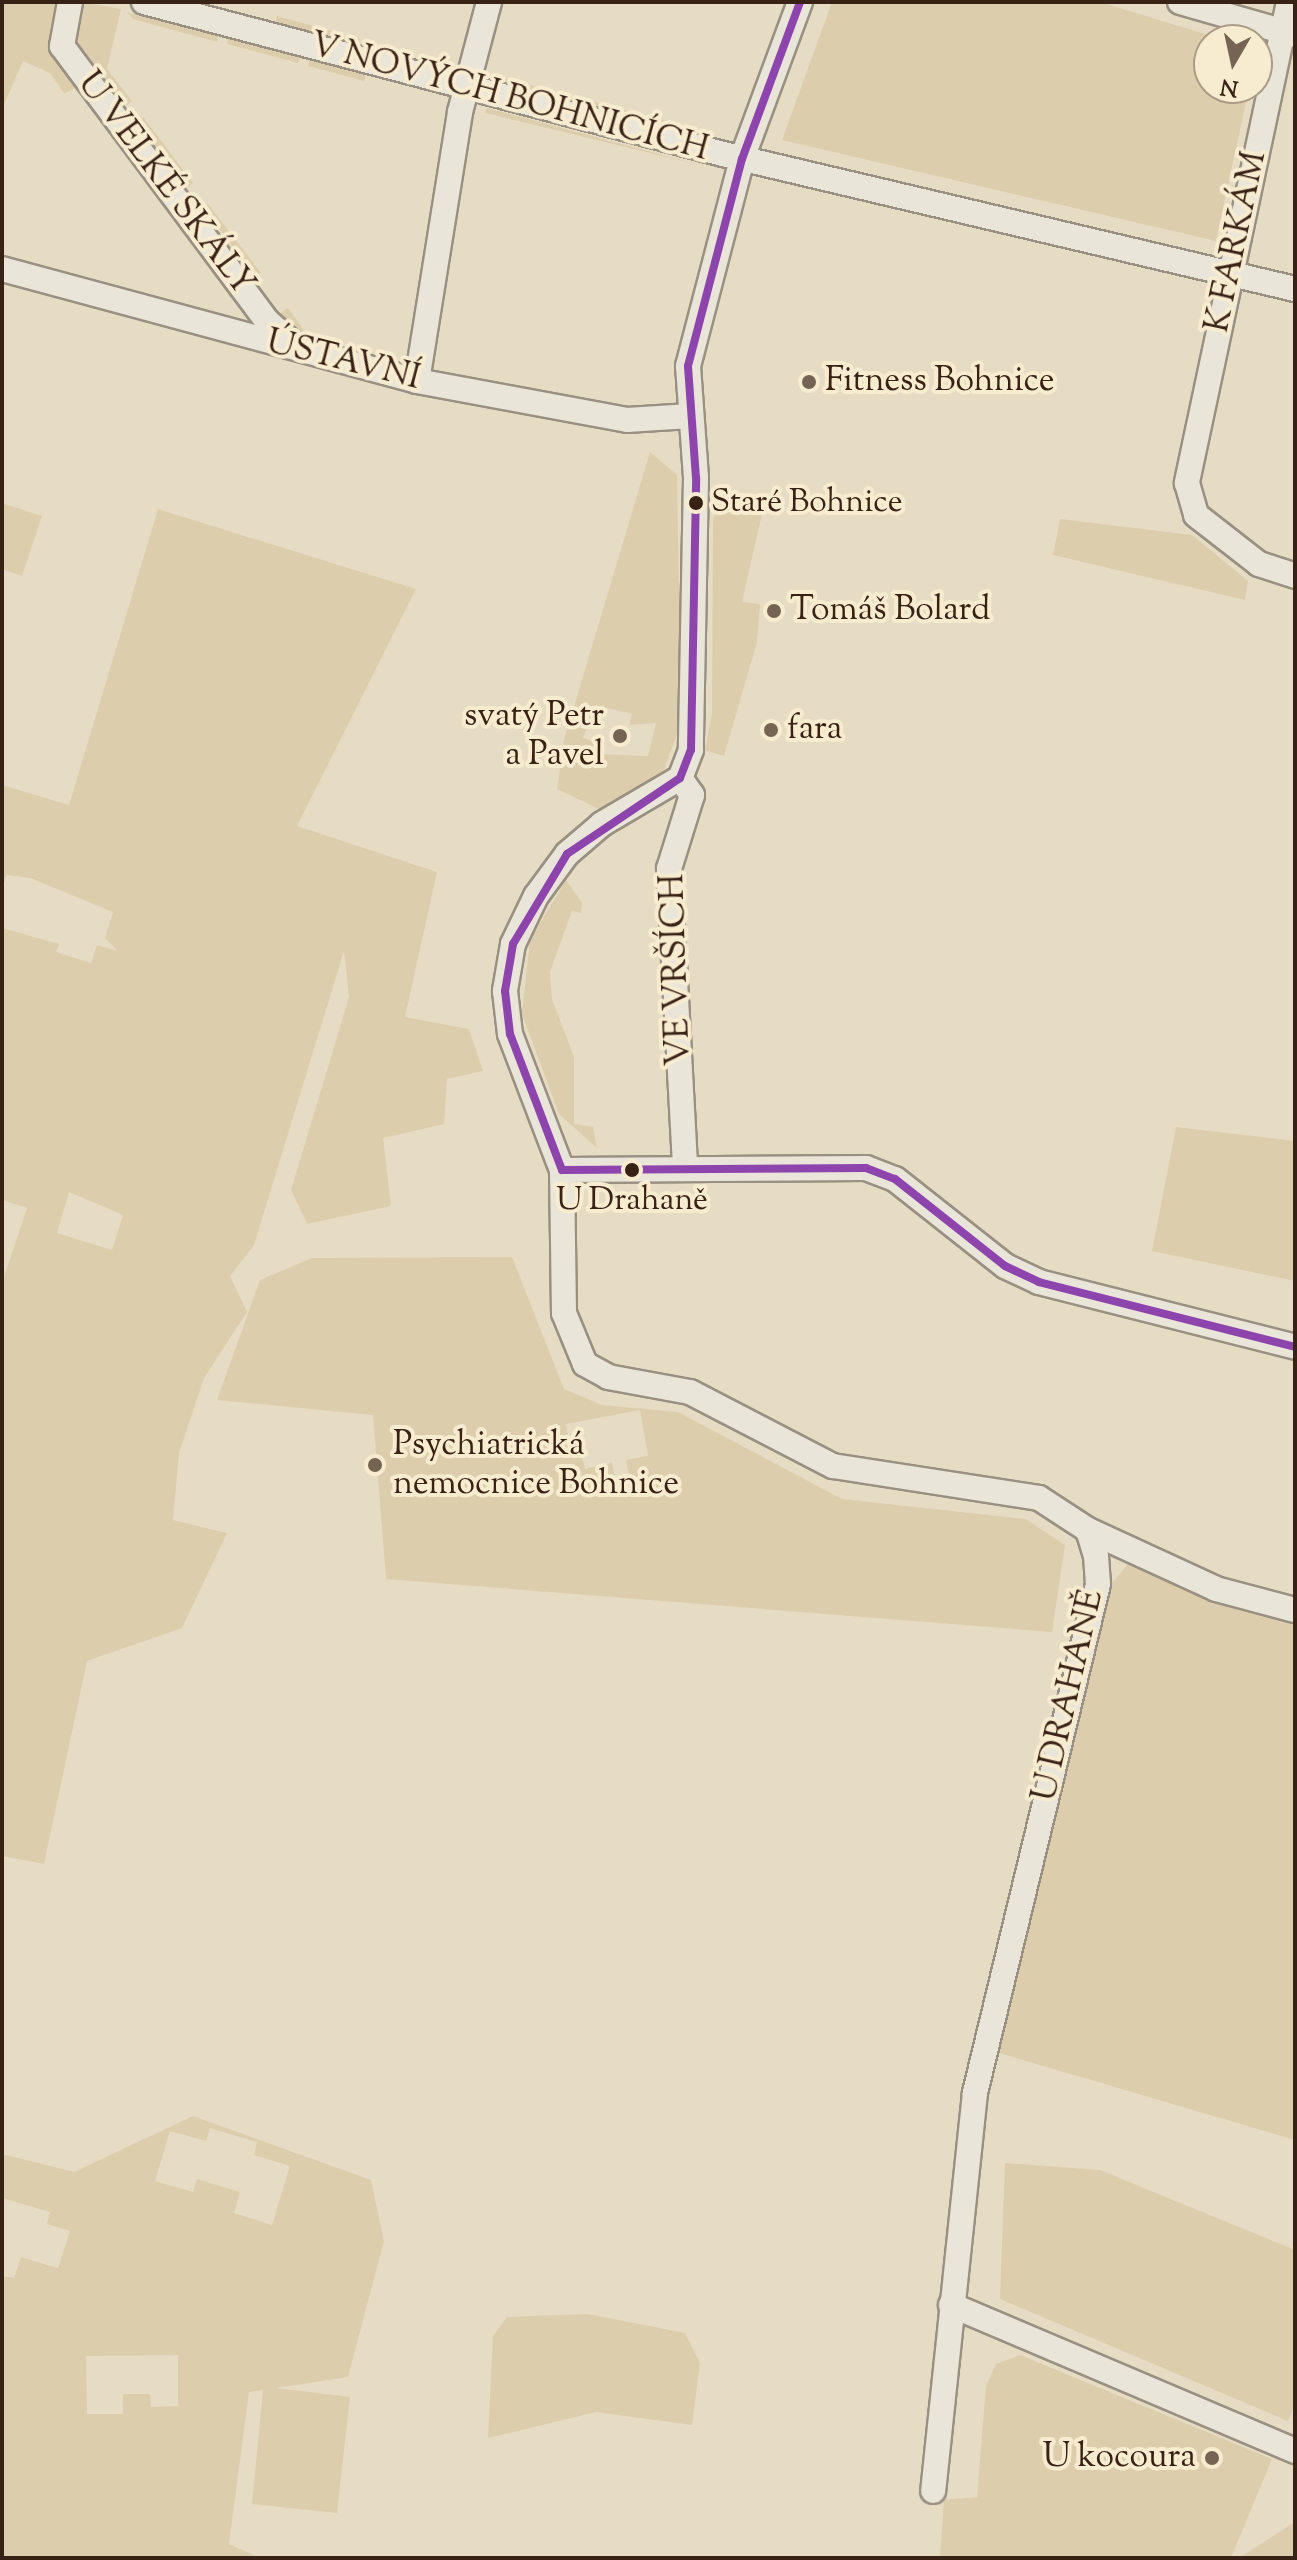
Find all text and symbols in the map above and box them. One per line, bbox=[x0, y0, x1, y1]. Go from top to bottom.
north arrow bbox=[1193, 24, 1273, 104]
street label: V NOVÝCH BOHNICÍCH bbox=[305, 25, 713, 171]
street label: U VELKÉ SKÁLY bbox=[68, 64, 262, 304]
text: N bbox=[1218, 69, 1241, 103]
street label: K FARKÁM bbox=[1198, 148, 1276, 336]
street label: ÚSTAVNÍ bbox=[262, 322, 424, 400]
place label: Fitness Bohnice bbox=[825, 362, 1055, 402]
marker: Fitness Bohnice bbox=[800, 373, 818, 391]
place label: Staré Bohnice bbox=[711, 484, 903, 522]
marker: Staré Bohnice bbox=[688, 495, 704, 511]
place label: Tomáš Bolard bbox=[790, 591, 990, 631]
marker: Tomáš Bolard bbox=[765, 602, 783, 620]
place label: svatý Petr a Pavel bbox=[464, 696, 604, 776]
place label: fara bbox=[787, 710, 842, 750]
marker: fara bbox=[762, 721, 780, 739]
marker: svatý Petr a Pavel bbox=[611, 727, 629, 745]
street label: VE VRŠÍCH bbox=[653, 873, 701, 1067]
marker: U Drahaně bbox=[624, 1162, 640, 1178]
place label: U Drahaně bbox=[556, 1182, 708, 1220]
place label: Psychiatrická nemocnice Bohnice bbox=[393, 1425, 679, 1504]
marker: Psychiatrická nemocnice Bohnice bbox=[364, 1454, 386, 1476]
street label: U DRAHANĚ bbox=[1025, 1586, 1113, 1806]
place label: U kocoura bbox=[1043, 2438, 1196, 2478]
marker: U kocoura bbox=[1203, 2449, 1221, 2467]

